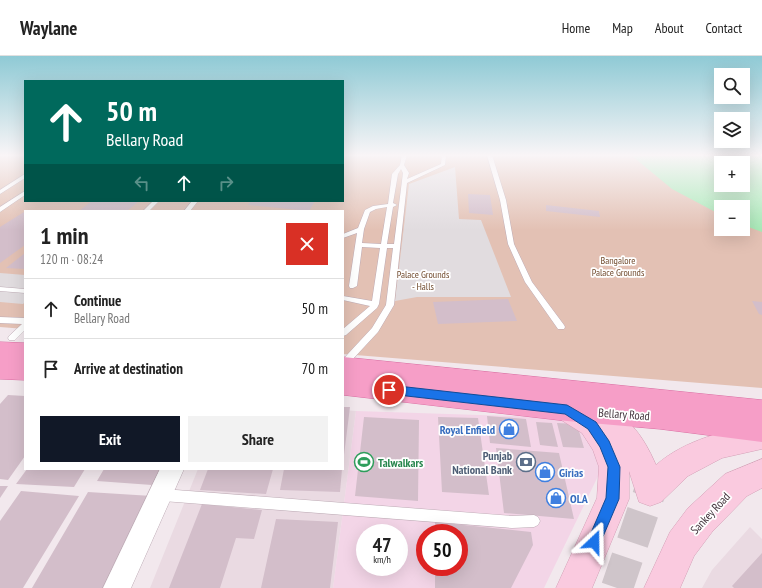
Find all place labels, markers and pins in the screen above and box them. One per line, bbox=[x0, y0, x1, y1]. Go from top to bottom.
pin bbox=[372, 373, 406, 407]
shop icon: Royal Enfield bbox=[498, 418, 520, 440]
place label: Royal Enfield bbox=[440, 422, 495, 437]
place label: Punjab National Bank bbox=[452, 448, 513, 477]
sports icon: Talwalkars bbox=[353, 451, 375, 473]
bank icon: Punjab National Bank bbox=[515, 451, 537, 473]
place label: Talwalkars bbox=[378, 455, 423, 470]
shop icon: Girias bbox=[534, 461, 556, 483]
place label: Girias bbox=[559, 465, 583, 480]
shop icon: OLA bbox=[545, 487, 567, 509]
place label: OLA bbox=[570, 491, 589, 506]

